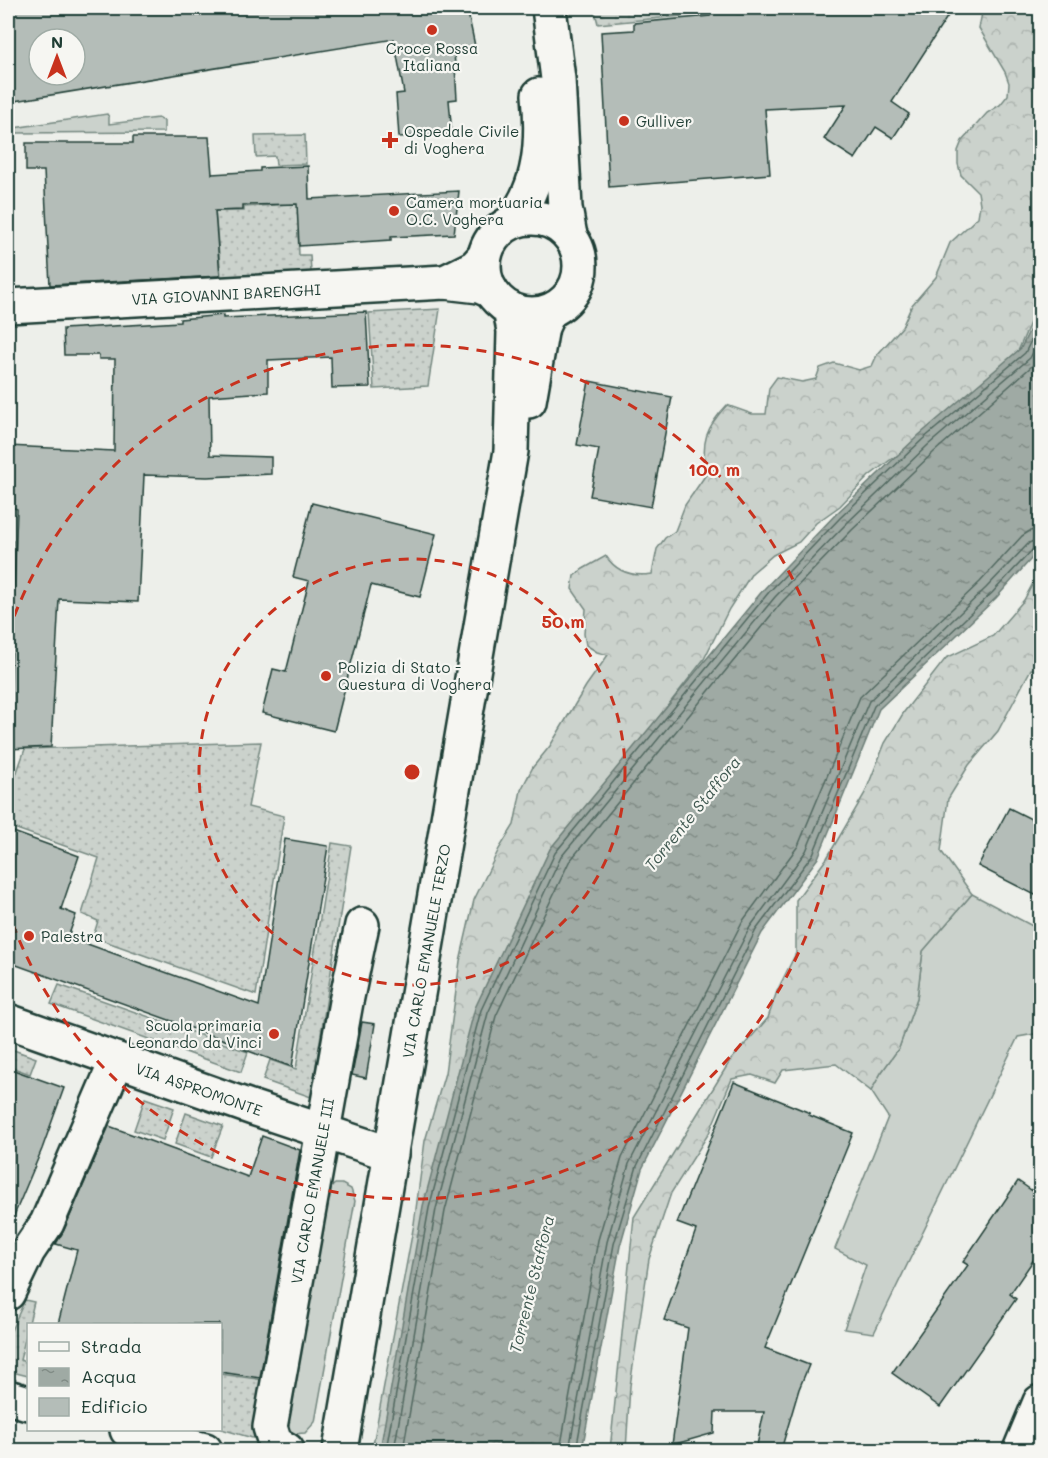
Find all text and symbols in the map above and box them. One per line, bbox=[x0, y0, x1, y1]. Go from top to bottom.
marker: Croce Rossa Italiana bbox=[425, 23, 439, 37]
north arrow bbox=[27, 27, 87, 87]
text: N bbox=[51, 31, 63, 52]
place label: Croce Rossa Italiana bbox=[386, 38, 478, 75]
place label: Gulliver bbox=[636, 111, 692, 131]
marker: Gulliver bbox=[617, 114, 631, 128]
place label: Ospedale Civile di Voghera bbox=[404, 121, 519, 158]
marker: Ospedale Civile di Voghera bbox=[381, 131, 399, 149]
place label: Camera mortuaria O.C. Voghera bbox=[406, 192, 543, 229]
marker: Camera mortuaria O.C. Voghera bbox=[387, 204, 401, 218]
street label: VIA GIOVANNI BARENGHI bbox=[131, 279, 322, 309]
text: 100 m bbox=[688, 457, 740, 481]
text: 50 m bbox=[542, 609, 584, 633]
place label: Polizia di Stato - Questura di Voghera bbox=[338, 657, 492, 694]
marker: Polizia di Stato - Questura di Voghera bbox=[319, 669, 333, 683]
water label: Torrente Staffora bbox=[639, 752, 745, 874]
centre of rings bbox=[402, 762, 422, 782]
street label: VIA CARLO EMANUELE TERZO bbox=[397, 842, 455, 1060]
place label: Palestra bbox=[41, 926, 103, 946]
marker: Palestra bbox=[22, 929, 36, 943]
place label: Scuola primaria Leonardo da Vinci bbox=[128, 1015, 262, 1052]
marker: Scuola primaria Leonardo da Vinci bbox=[267, 1027, 281, 1041]
street label: VIA ASPROMONTE bbox=[133, 1058, 265, 1120]
street label: VIA CARLO EMANUELE III bbox=[286, 1096, 338, 1285]
water label: Torrente Staffora bbox=[504, 1213, 558, 1355]
legend bbox=[27, 1323, 222, 1431]
text: Strada bbox=[81, 1334, 142, 1358]
text: Acqua bbox=[81, 1364, 137, 1388]
text: Edificio bbox=[81, 1394, 148, 1418]

